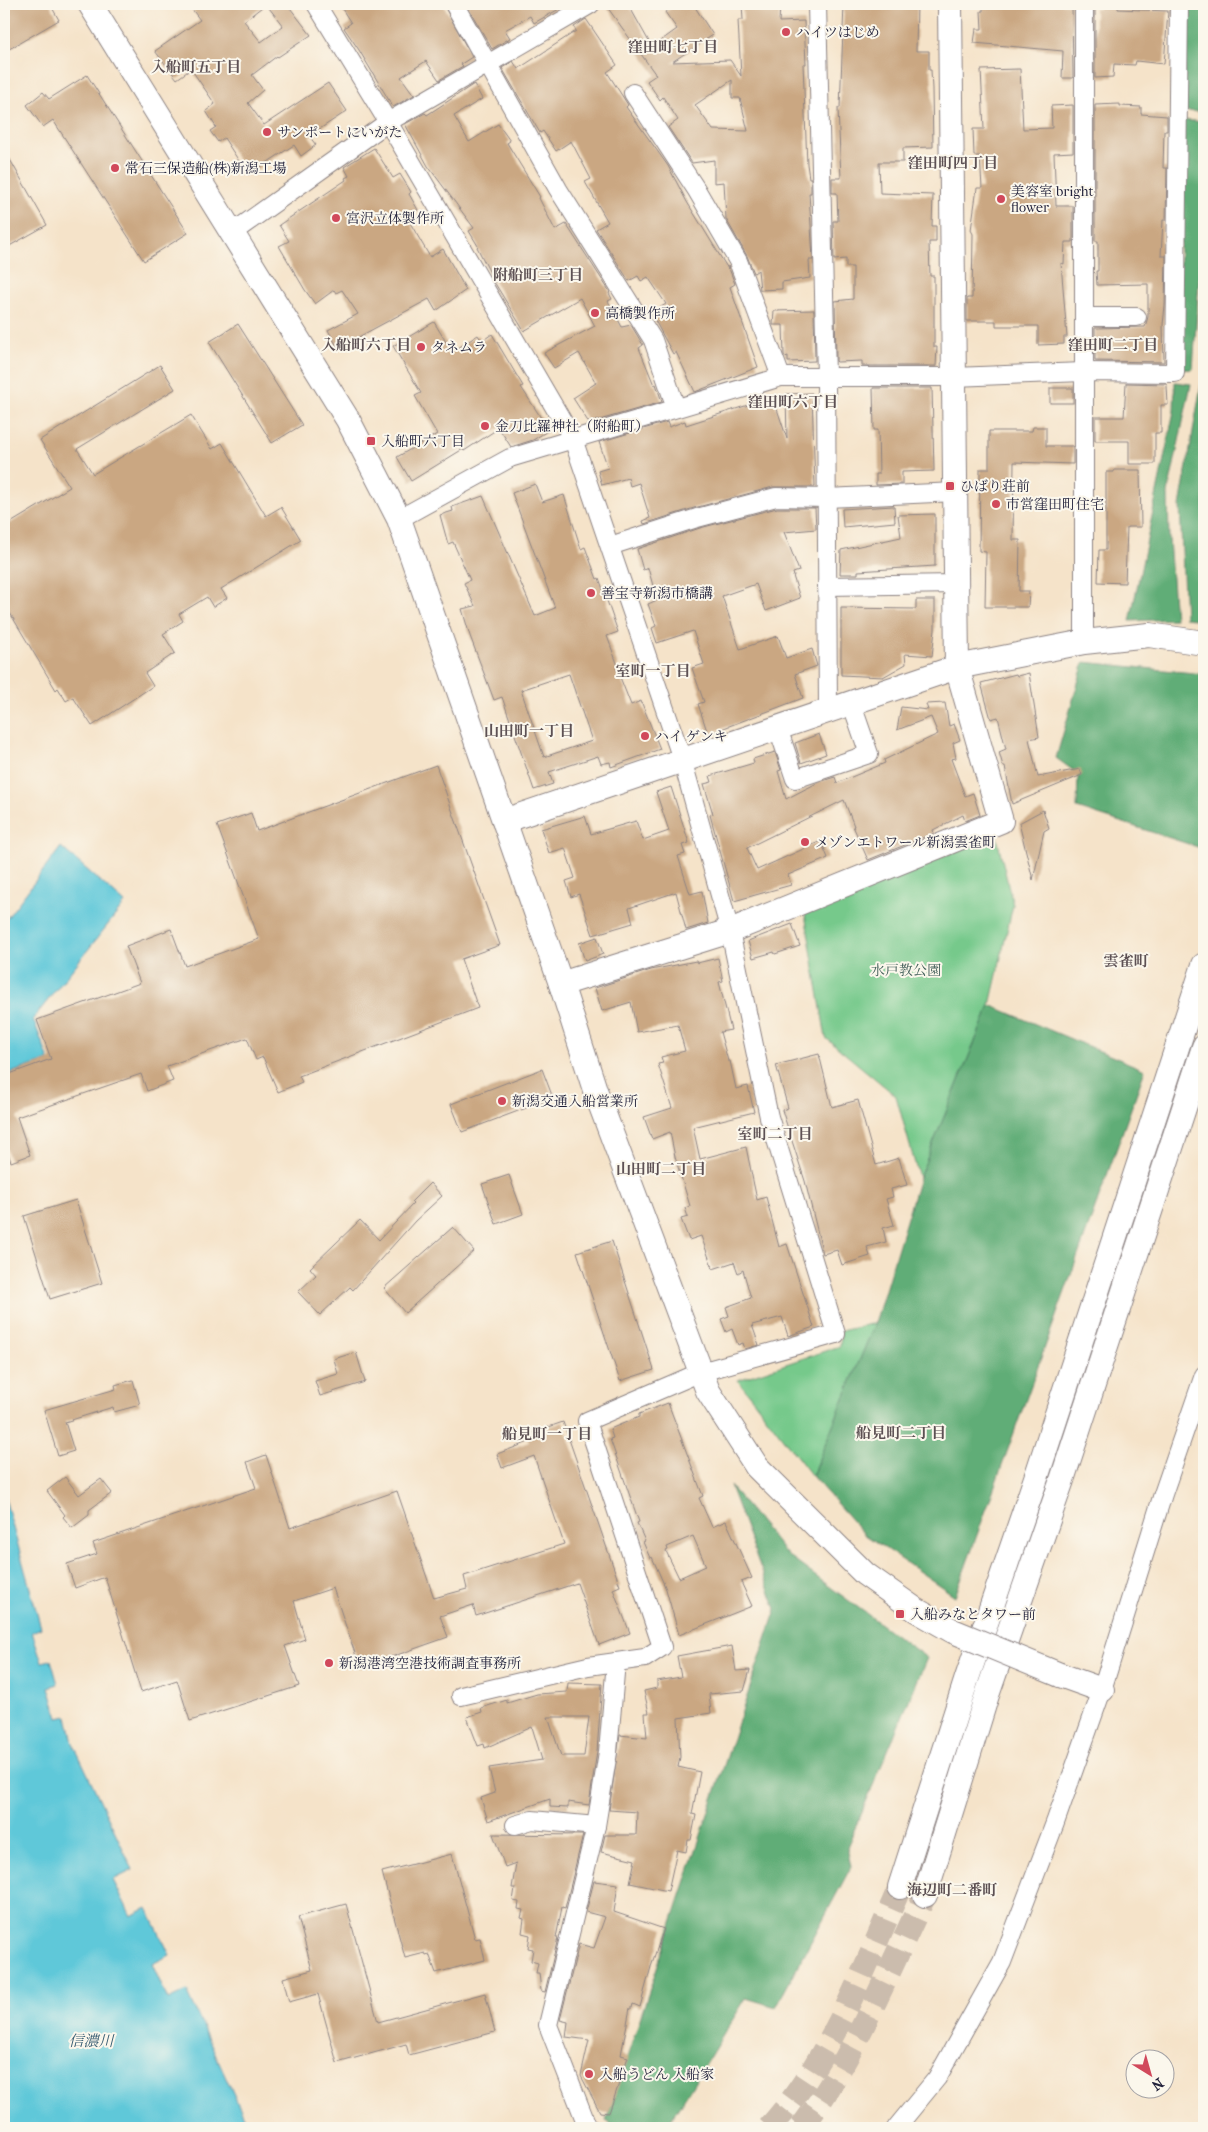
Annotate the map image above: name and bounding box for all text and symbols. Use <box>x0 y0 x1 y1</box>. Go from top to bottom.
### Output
place label: ハイツはじめ <box>796 24 880 41</box>
marker: ハイツはじめ <box>780 26 792 38</box>
district label: 窪田町七丁目 <box>628 38 718 56</box>
district label: 入船町五丁目 <box>151 58 241 76</box>
place label: サンポートにいがた <box>277 124 402 141</box>
marker: サンポートにいがた <box>261 126 273 138</box>
district label: 窪田町四丁目 <box>908 154 998 172</box>
place label: 常石三保造船(株)新潟工場 <box>125 160 287 177</box>
marker: 常石三保造船(株)新潟工場 <box>109 162 121 174</box>
place label: 美容室 bright flower <box>1011 183 1093 216</box>
marker: 美容室 bright flower <box>995 193 1007 205</box>
place label: 宮沢立体製作所 <box>346 210 444 227</box>
marker: 宮沢立体製作所 <box>330 212 342 224</box>
district label: 附船町三丁目 <box>493 266 583 284</box>
place label: 高橋製作所 <box>605 305 675 322</box>
marker: 高橋製作所 <box>589 307 601 319</box>
district label: 入船町六丁目 <box>321 336 411 354</box>
district label: 窪田町二丁目 <box>1068 336 1158 354</box>
place label: タネムラ <box>431 339 487 356</box>
marker: タネムラ <box>415 341 427 353</box>
district label: 窪田町六丁目 <box>748 393 838 411</box>
place label: 金刀比羅神社（附船町） <box>495 418 649 435</box>
marker: 金刀比羅神社（附船町） <box>479 420 491 432</box>
place label: 入船町六丁目 <box>381 433 465 450</box>
marker: 入船町六丁目 <box>365 435 377 447</box>
place label: ひばり荘前 <box>960 478 1030 495</box>
marker: ひばり荘前 <box>944 480 956 492</box>
place label: 市営窪田町住宅 <box>1006 496 1104 513</box>
marker: 市営窪田町住宅 <box>990 498 1002 510</box>
place label: 善宝寺新潟市橋講 <box>601 585 713 602</box>
marker: 善宝寺新潟市橋講 <box>585 587 597 599</box>
district label: 室町一丁目 <box>615 662 691 680</box>
district label: 山田町一丁目 <box>484 722 574 740</box>
place label: ハイ ゲンキ <box>655 728 728 745</box>
marker: ハイ ゲンキ <box>639 730 651 742</box>
place label: メゾンエトワール新潟雲雀町 <box>815 834 996 851</box>
marker: メゾンエトワール新潟雲雀町 <box>799 836 811 848</box>
district label: 雲雀町 <box>1103 952 1149 970</box>
park label: 水戸教公園 <box>871 962 941 979</box>
place label: 新潟交通入船営業所 <box>512 1093 638 1110</box>
marker: 新潟交通入船営業所 <box>496 1095 508 1107</box>
district label: 室町二丁目 <box>737 1125 813 1143</box>
district label: 山田町二丁目 <box>616 1160 706 1178</box>
district label: 船見町二丁目 <box>856 1424 946 1442</box>
district label: 船見町一丁目 <box>502 1425 592 1443</box>
place label: 入船みなとタワー前 <box>910 1606 1036 1623</box>
marker: 入船みなとタワー前 <box>894 1608 906 1620</box>
place label: 新潟港湾空港技術調査事務所 <box>339 1655 521 1672</box>
marker: 新潟港湾空港技術調査事務所 <box>323 1657 335 1669</box>
district label: 海辺町二番町 <box>907 1881 997 1899</box>
water label: 信濃川 <box>68 2032 115 2050</box>
north arrow <box>1126 2050 1176 2100</box>
place label: 入船うどん 入船家 <box>599 2066 714 2083</box>
marker: 入船うどん 入船家 <box>583 2068 595 2080</box>
text: N <box>1148 2074 1167 2094</box>

